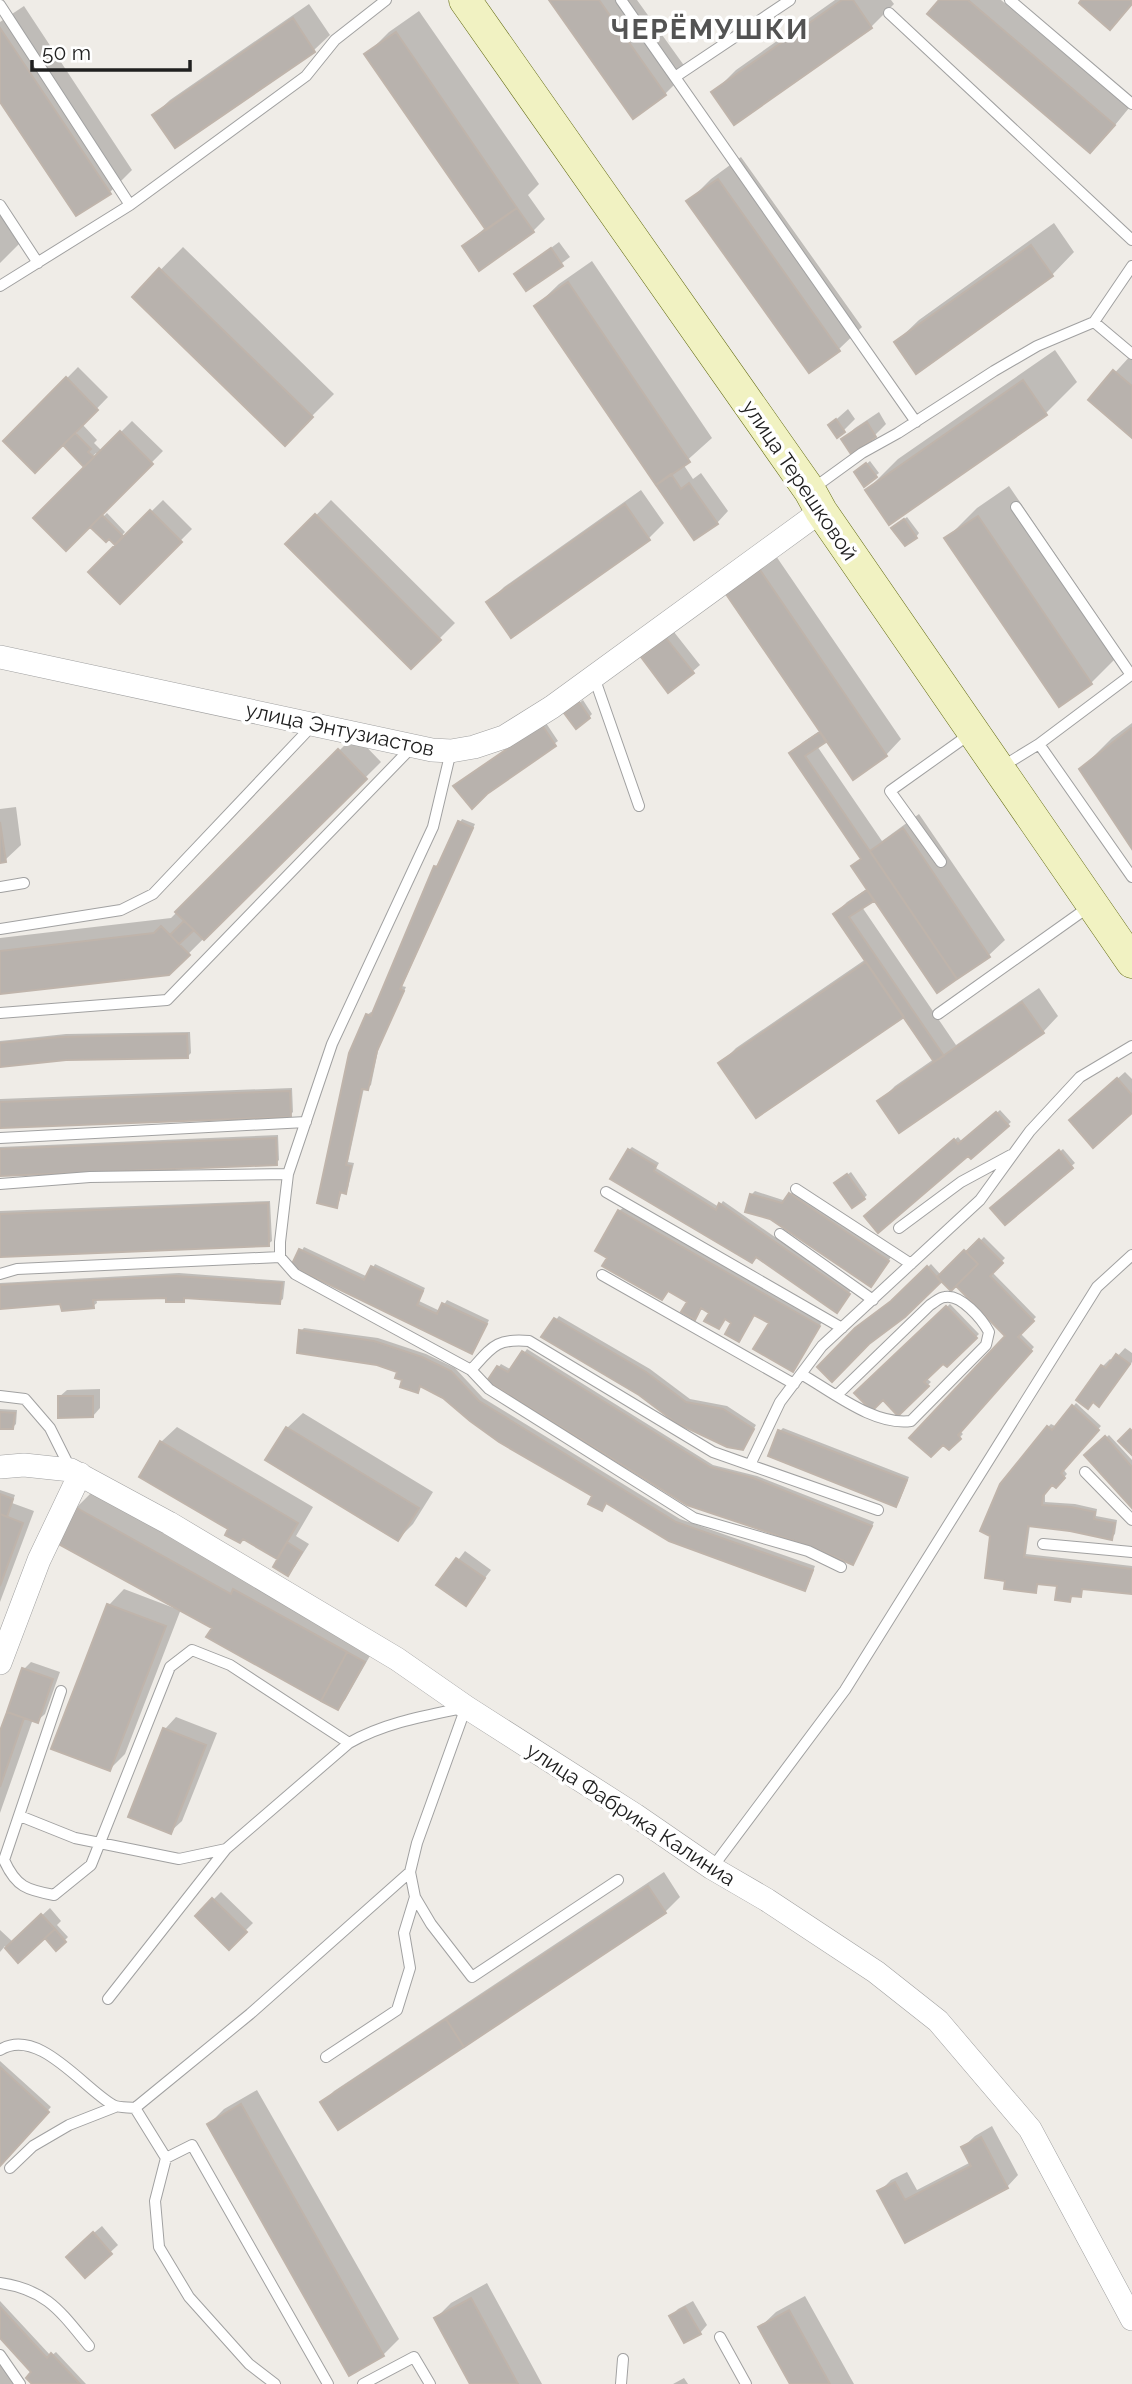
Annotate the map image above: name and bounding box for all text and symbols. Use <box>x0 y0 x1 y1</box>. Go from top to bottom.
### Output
district label: ЧЕРЁМУШКИ <box>611 13 809 46</box>
scale bar <box>32 28 189 72</box>
text: 50 m <box>42 40 91 65</box>
street label: улица Терешковой <box>737 395 863 565</box>
street label: улица Энтузиастов <box>243 697 437 761</box>
street label: улица Фабрика Калиниа <box>522 1737 740 1891</box>

